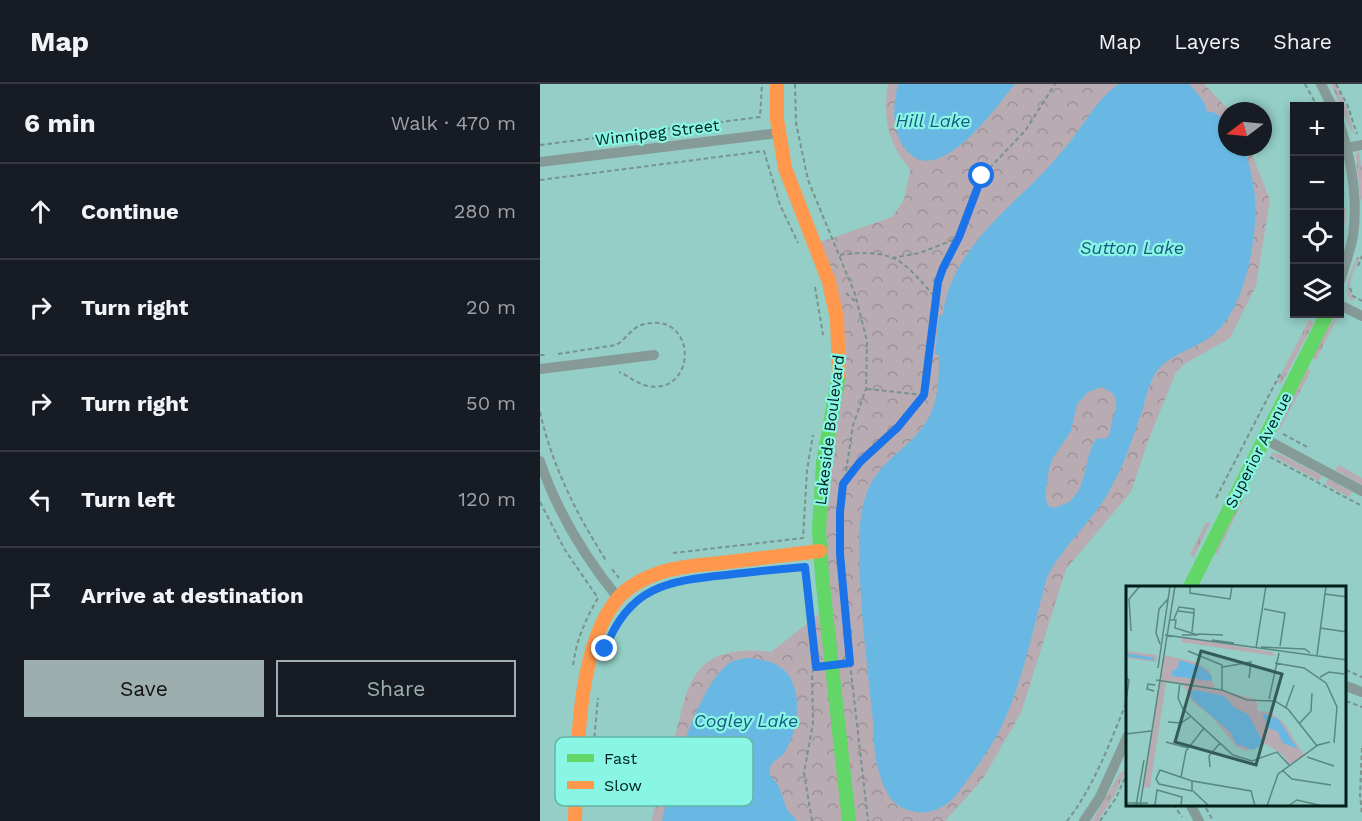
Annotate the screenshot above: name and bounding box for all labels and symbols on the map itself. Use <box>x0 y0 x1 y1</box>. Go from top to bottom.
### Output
north arrow <box>1218 102 1272 156</box>
water label: Hill Lake <box>896 110 970 131</box>
street label: Winnipeg Street <box>594 115 721 150</box>
route start <box>968 162 994 188</box>
water label: Sutton Lake <box>1080 237 1184 258</box>
street label: Lakeside Boulevard <box>811 354 848 506</box>
street label: Superior Avenue <box>1221 389 1296 511</box>
inset map <box>1126 586 1347 806</box>
route end <box>591 635 617 661</box>
water label: Cogley Lake <box>694 710 798 731</box>
legend <box>555 737 753 806</box>
text: Fast <box>604 749 637 768</box>
text: Slow <box>604 776 642 795</box>

